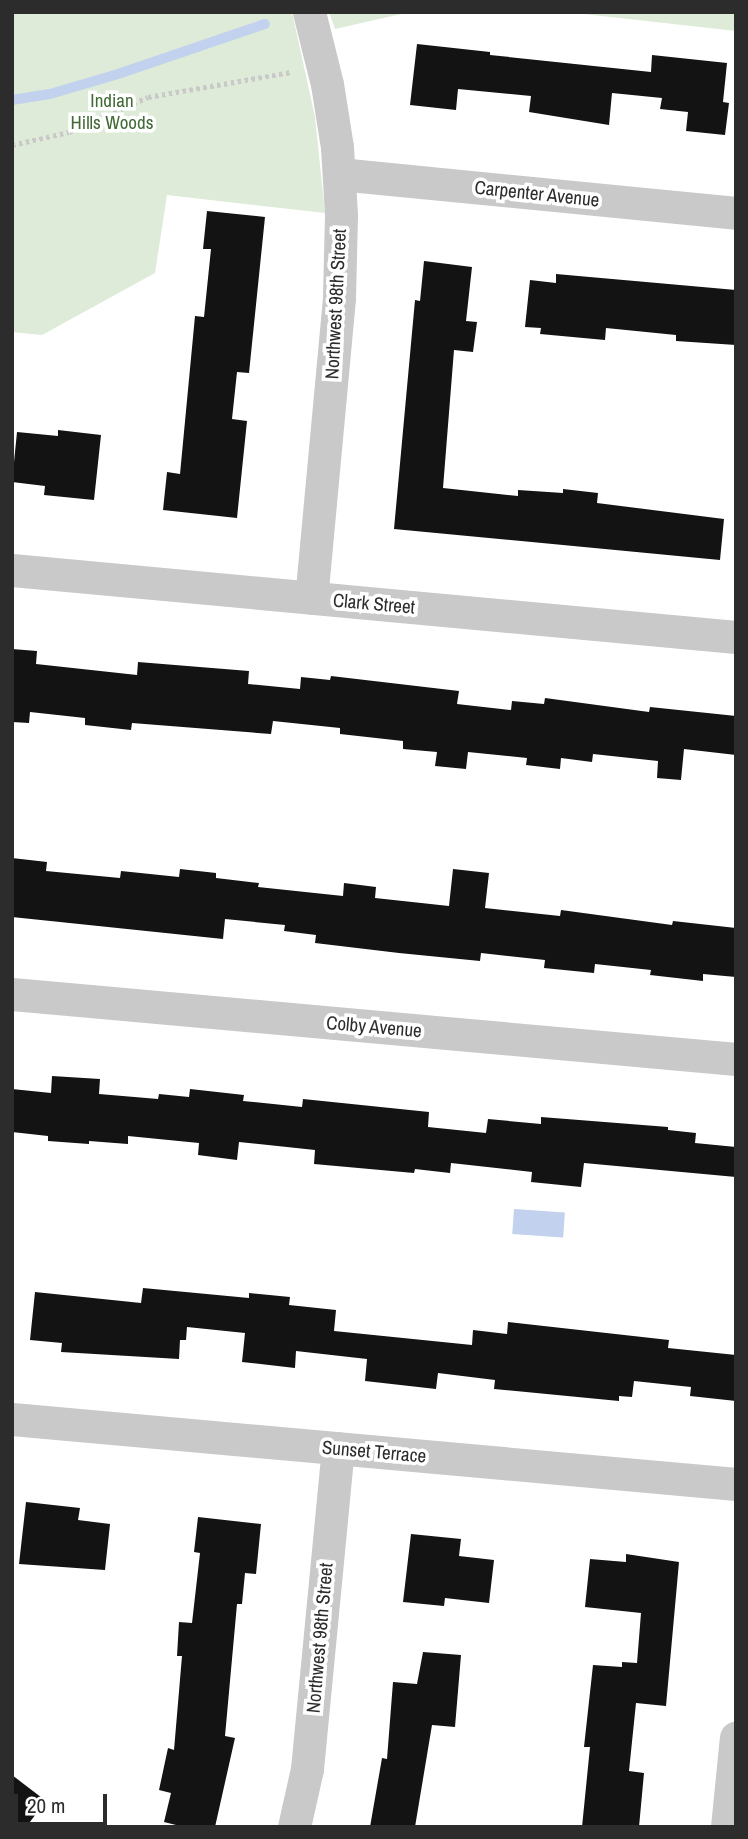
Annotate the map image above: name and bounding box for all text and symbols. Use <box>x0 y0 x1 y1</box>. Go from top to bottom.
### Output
park label: Indian Hills Woods <box>71 90 153 134</box>
street label: Carpenter Avenue <box>473 176 601 212</box>
street label: Northwest 98th Street <box>321 228 351 380</box>
street label: Clark Street <box>332 589 416 619</box>
street label: Colby Avenue <box>325 1011 423 1043</box>
street label: Sunset Terrace <box>321 1436 427 1468</box>
street label: Northwest 98th Street <box>302 1562 338 1714</box>
scale bar <box>18 1780 110 1824</box>
text: 20 m <box>27 1791 65 1820</box>

